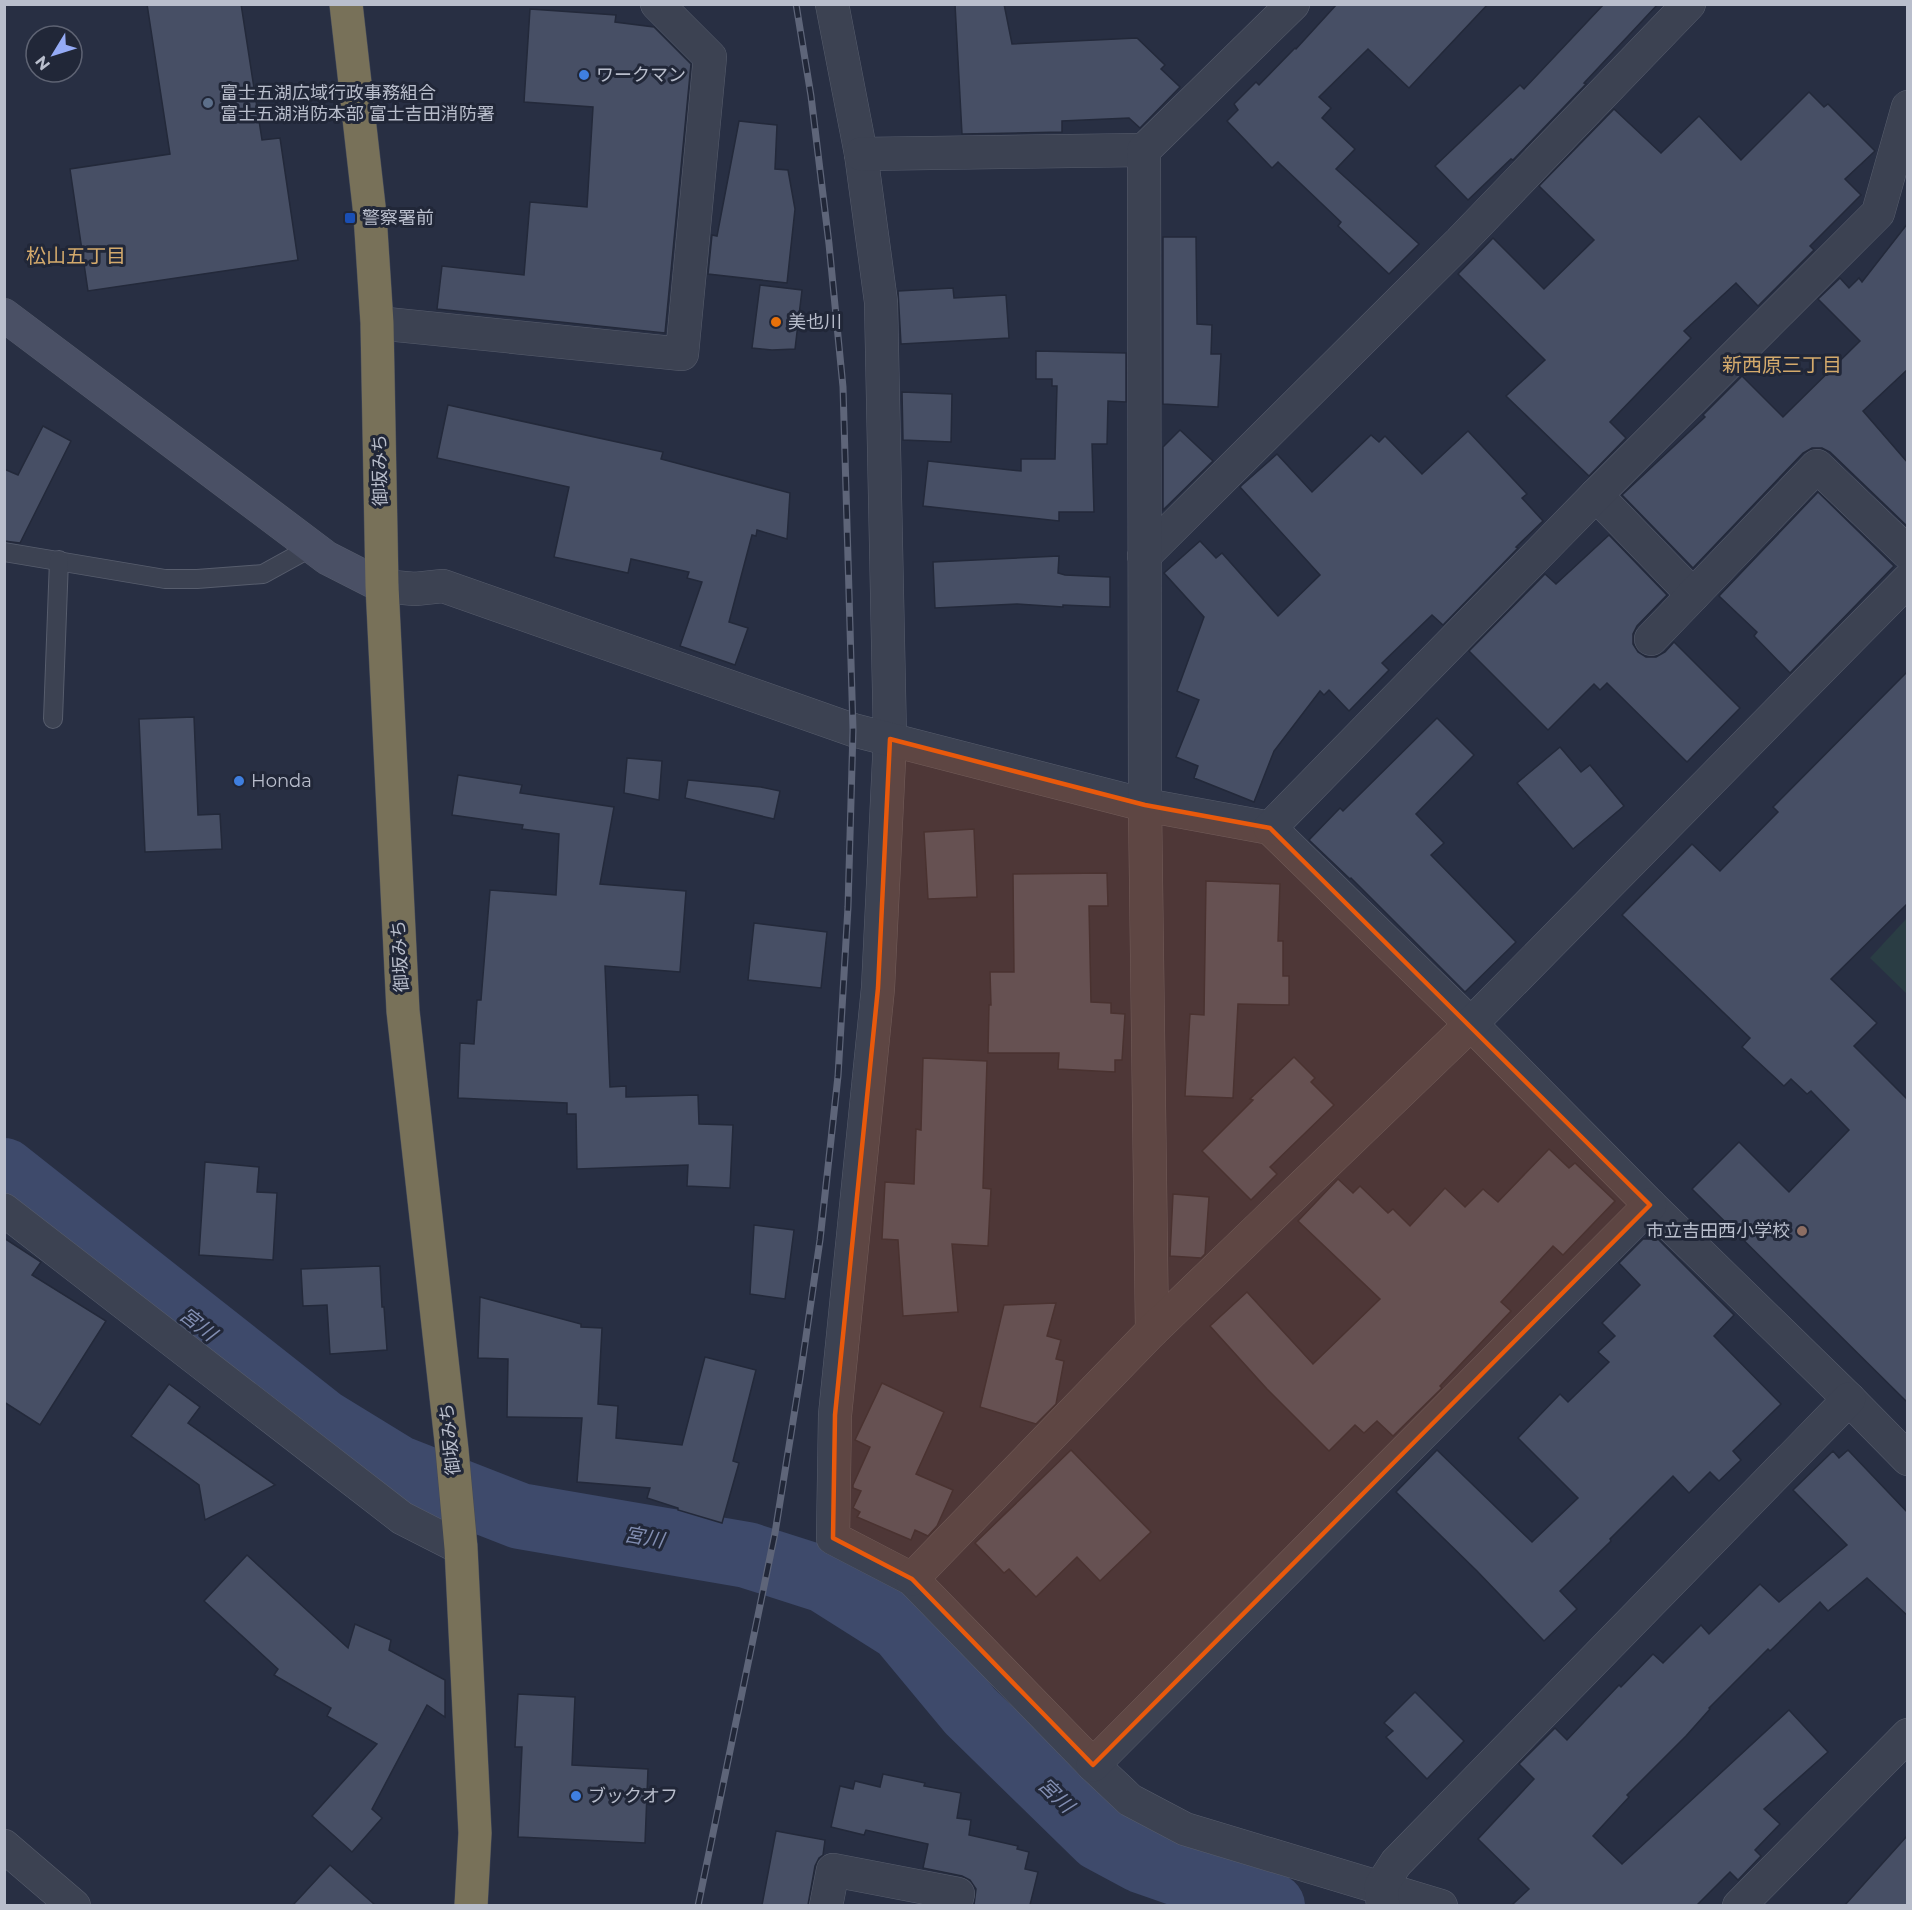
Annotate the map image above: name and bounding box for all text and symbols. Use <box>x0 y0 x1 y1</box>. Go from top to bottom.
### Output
north arrow <box>24 24 84 84</box>
text: N <box>31 52 54 74</box>
place label: ワークマン <box>596 64 686 86</box>
marker: ワークマン <box>577 68 591 82</box>
place label: 富士五湖広域行政事務組合 富士五湖消防本部 富士吉田消防署 <box>220 82 495 125</box>
marker: 富士五湖広域行政事務組合 富士五湖消防本部 富士吉田消防署 <box>201 96 215 110</box>
place label: 警察署前 <box>362 207 434 229</box>
marker: 警察署前 <box>343 211 357 225</box>
district label: 松山五丁目 <box>26 244 126 268</box>
place label: 美也川 <box>788 311 842 333</box>
marker: 美也川 <box>769 315 783 329</box>
district label: 新西原三丁目 <box>1722 353 1842 377</box>
street label: 御坂みち <box>368 434 392 506</box>
place label: Honda <box>251 770 312 792</box>
marker: Honda <box>232 774 246 788</box>
street label: 御坂みち <box>387 919 413 993</box>
place label: 市立吉田西小学校 <box>1646 1220 1790 1242</box>
marker: 市立吉田西小学校 <box>1795 1224 1809 1238</box>
water label: 宮川 <box>175 1302 223 1347</box>
street label: 御坂みち <box>435 1402 465 1476</box>
water label: 宮川 <box>622 1522 668 1553</box>
water label: 宮川 <box>1033 1772 1080 1819</box>
place label: ブックオフ <box>588 1785 678 1807</box>
marker: ブックオフ <box>569 1789 583 1803</box>

